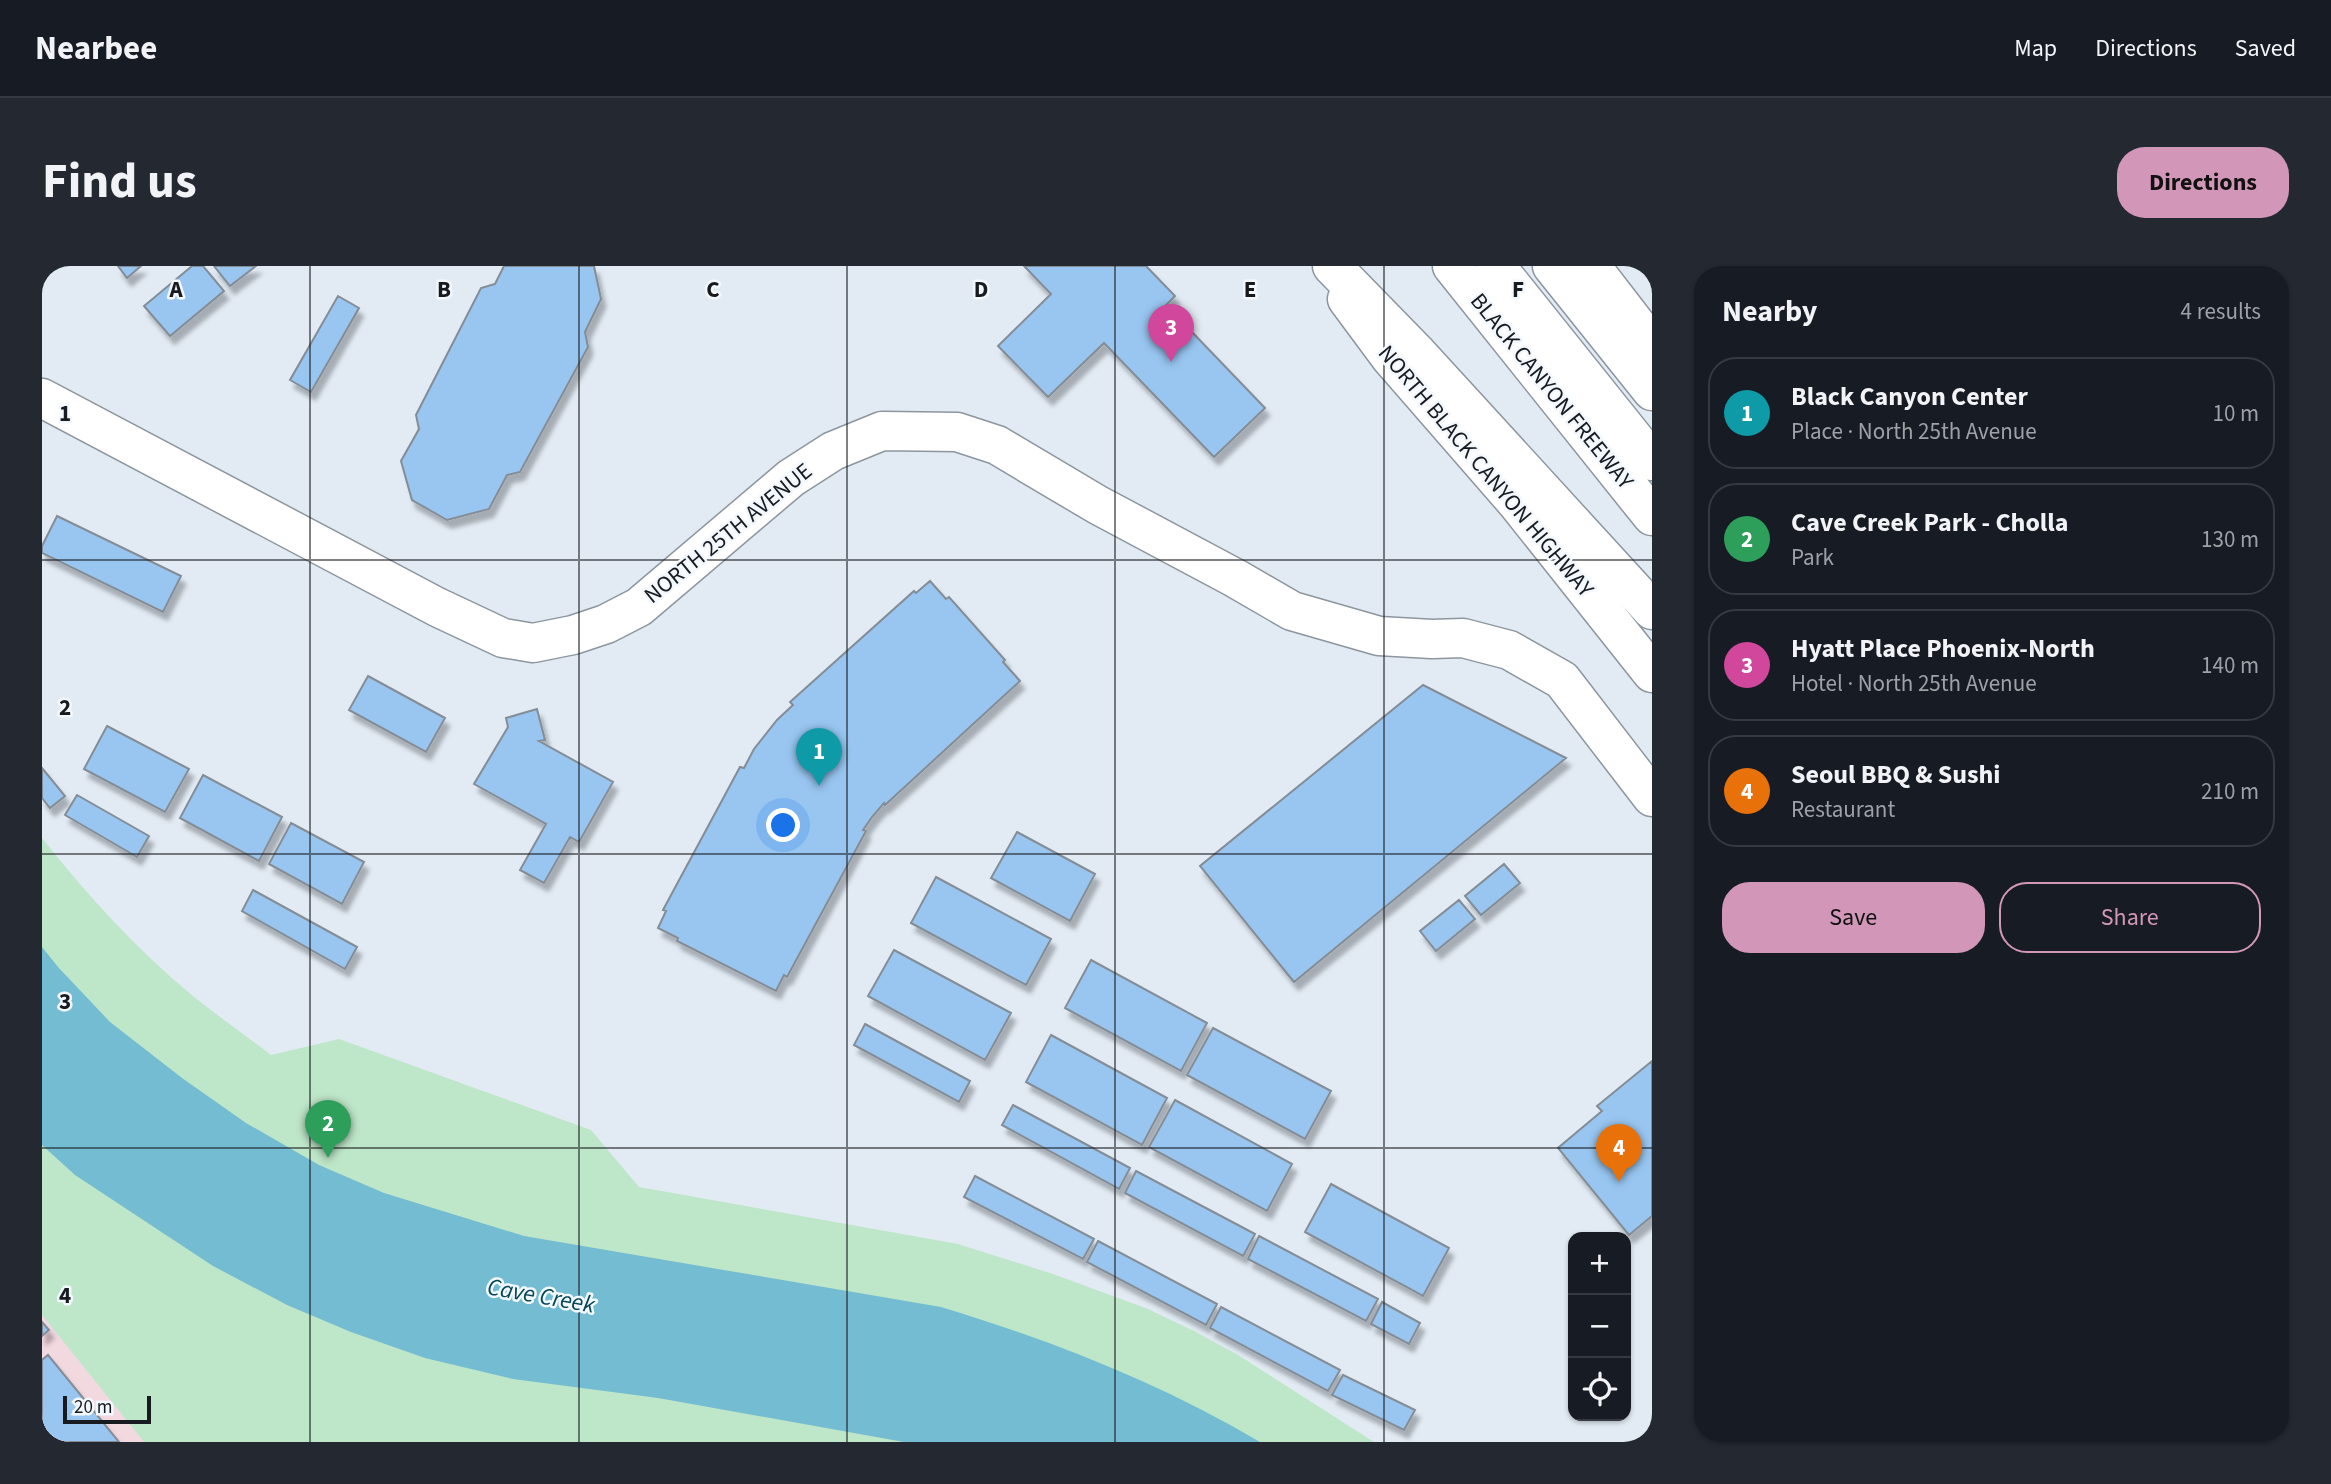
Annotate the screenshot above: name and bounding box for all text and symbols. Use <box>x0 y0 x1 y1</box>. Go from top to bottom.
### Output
text: Nearbee <box>35 25 157 72</box>
text: Map <box>2014 31 2057 66</box>
text: Directions <box>2095 31 2197 66</box>
text: Saved <box>2235 31 2296 66</box>
text: Find us <box>42 147 197 217</box>
button: Directions <box>2117 147 2289 218</box>
text: A <box>168 273 183 306</box>
text: B <box>437 273 451 306</box>
text: C <box>706 273 720 306</box>
text: D <box>974 273 988 306</box>
text: E <box>1244 273 1256 306</box>
street label: BLACK CANYON FREEWAY <box>1465 288 1639 494</box>
text: Nearby <box>1722 290 1817 333</box>
text: 4 results <box>2181 295 2261 328</box>
pin: 3 <box>1148 304 1194 362</box>
street label: NORTH BLACK CANYON HIGHWAY <box>1370 338 1602 604</box>
text: Black Canyon Center <box>1791 378 2028 415</box>
text: 1 <box>59 397 71 430</box>
text: 1 <box>1741 397 1753 430</box>
text: 10 m <box>2212 397 2259 430</box>
text: Place · North 25th Avenue <box>1791 415 2037 448</box>
street label: NORTH 25TH AVENUE <box>637 455 819 611</box>
text: Cave Creek Park - Cholla <box>1791 504 2068 541</box>
text: 2 <box>1741 523 1753 556</box>
text: 130 m <box>2201 523 2259 556</box>
text: Park <box>1791 541 1834 574</box>
text: Hyatt Place Phoenix-North <box>1791 630 2095 667</box>
text: 3 <box>1741 649 1753 682</box>
text: 140 m <box>2201 649 2259 682</box>
text: Hotel · North 25th Avenue <box>1791 667 2037 700</box>
text: 2 <box>59 691 71 724</box>
pin: 1 <box>796 728 842 786</box>
text: Seoul BBQ & Sushi <box>1791 756 2001 793</box>
text: 4 <box>1741 775 1753 808</box>
text: 210 m <box>2201 775 2259 808</box>
text: Restaurant <box>1791 793 1895 826</box>
your location <box>766 808 800 842</box>
button: Save <box>1722 882 1985 953</box>
button: Share <box>1999 882 2261 953</box>
text: 3 <box>59 985 71 1018</box>
pin: 2 <box>305 1100 351 1158</box>
pin: 4 <box>1596 1124 1642 1182</box>
map controls <box>1568 1232 1631 1421</box>
button: + <box>1568 1232 1631 1295</box>
water label: Cave Creek <box>484 1269 598 1323</box>
text: 4 <box>59 1279 71 1312</box>
button: − <box>1568 1295 1631 1358</box>
button: locate <box>1568 1358 1631 1421</box>
scale bar <box>63 1393 150 1425</box>
text: 20 m <box>74 1394 112 1421</box>

